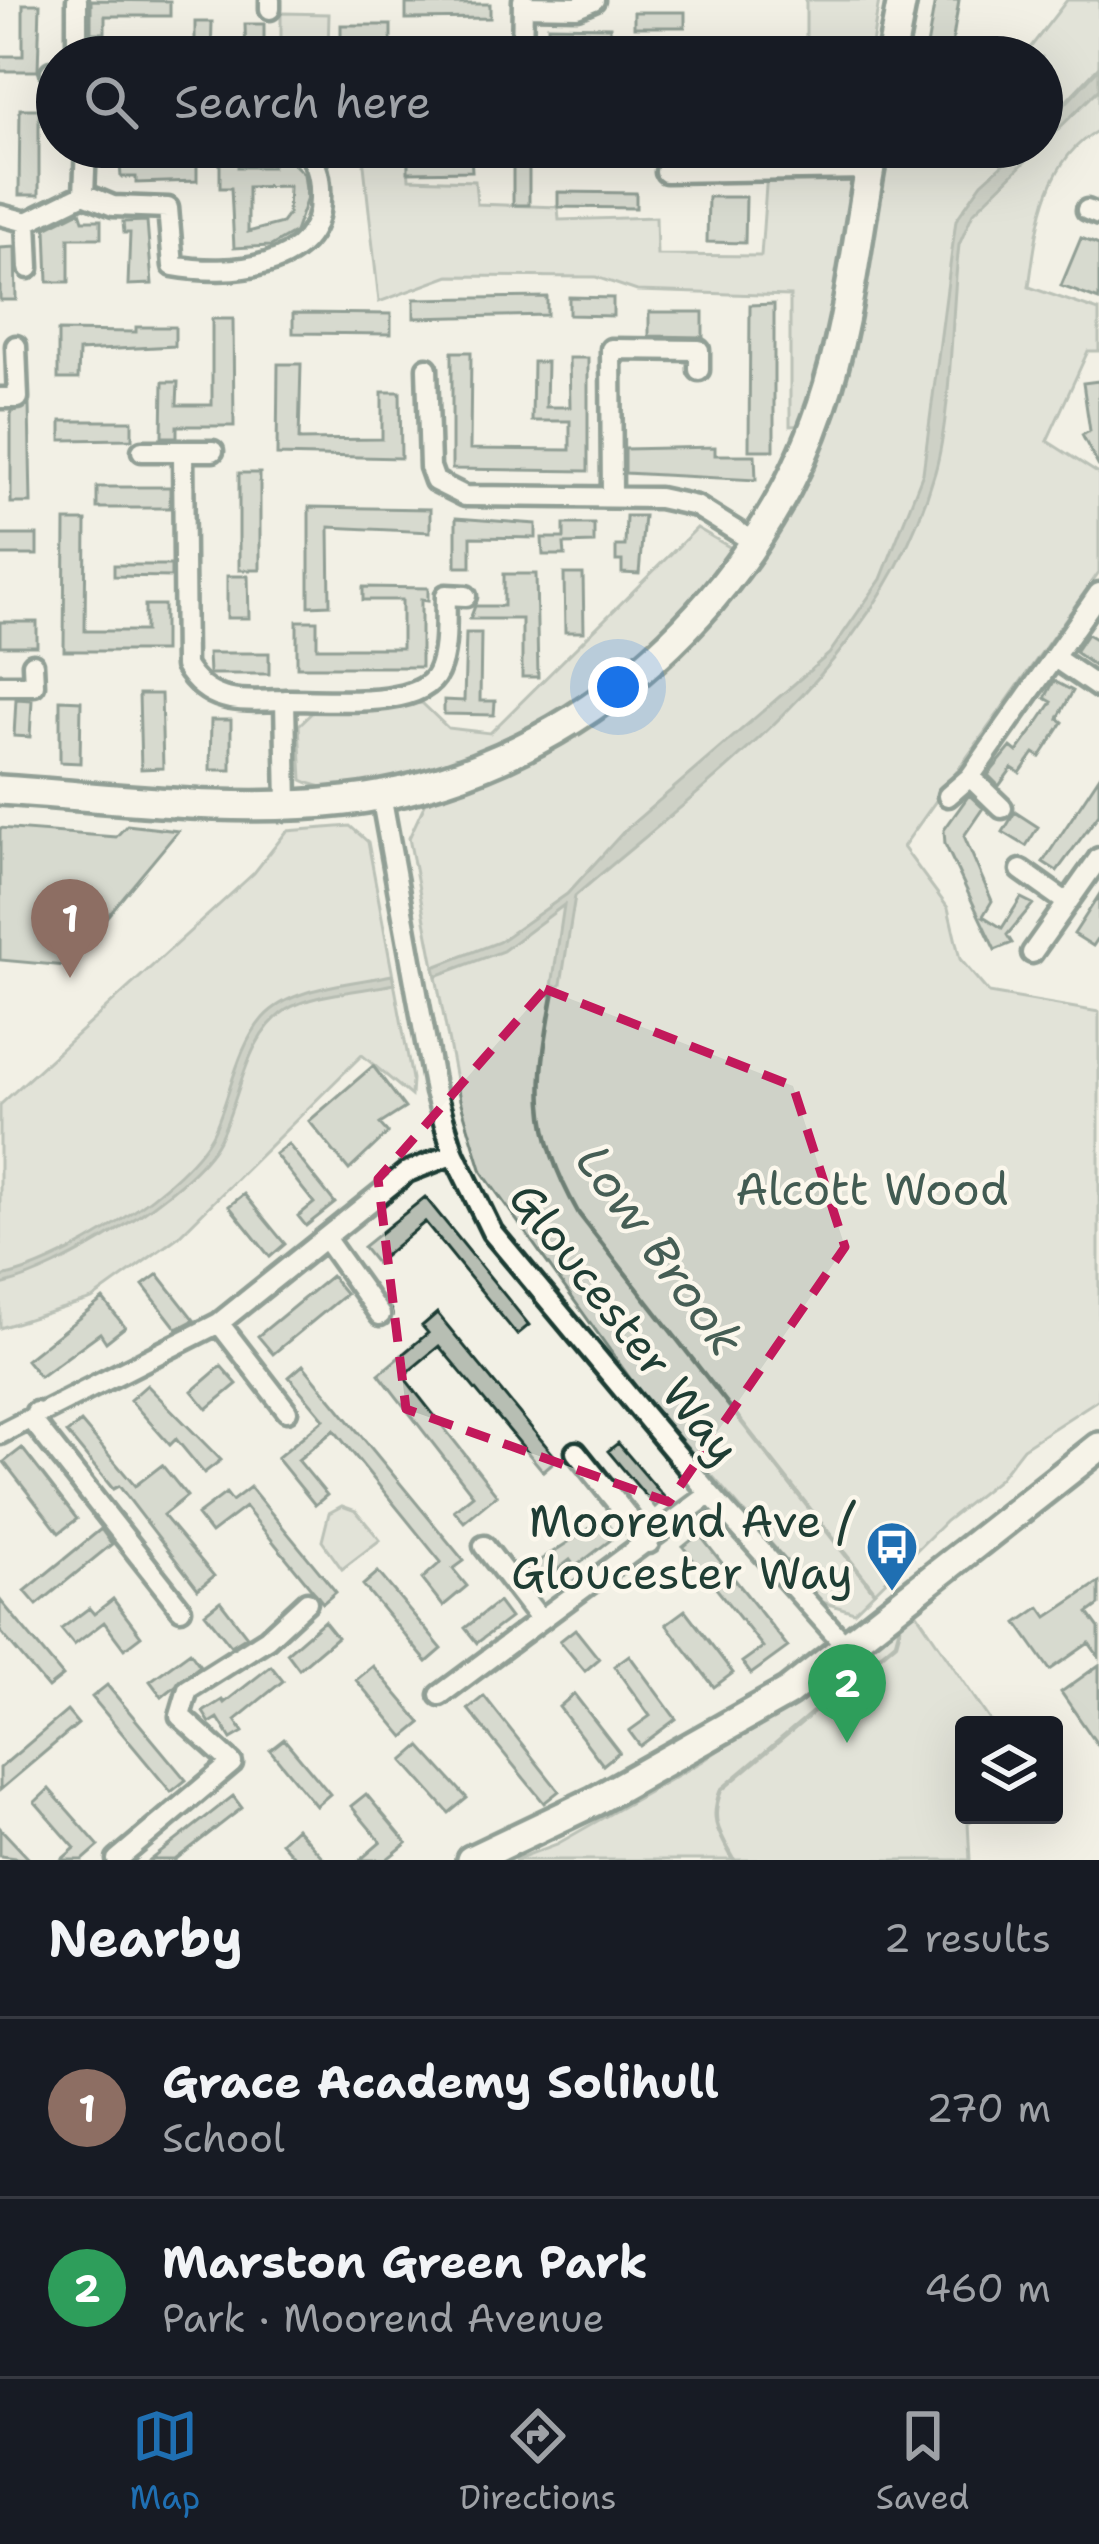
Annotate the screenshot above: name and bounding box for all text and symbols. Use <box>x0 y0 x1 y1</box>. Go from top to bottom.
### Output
search box <box>36 36 1063 168</box>
icon: search <box>78 69 144 135</box>
text: Search here <box>174 72 431 132</box>
your location <box>588 657 648 717</box>
pin: 1 <box>31 879 109 978</box>
water label: Low Brook <box>562 1131 758 1369</box>
park label: Alcott Wood <box>736 1159 1008 1219</box>
street label: Gloucester Way <box>496 1170 754 1476</box>
place label: Moorend Ave / Gloucester Way <box>511 1491 856 1603</box>
bus stop icon: Moorend Ave / Gloucester Way <box>864 1519 920 1593</box>
pin: 2 <box>808 1644 886 1743</box>
map controls <box>955 1716 1063 1824</box>
button: layers <box>955 1716 1063 1824</box>
text: Nearby <box>48 1904 243 1972</box>
text: 2 results <box>884 1912 1051 1964</box>
text: Grace Academy Solihull <box>162 2052 719 2112</box>
text: 1 <box>78 2082 96 2134</box>
text: 270 m <box>926 2082 1051 2134</box>
text: School <box>162 2112 285 2164</box>
text: Marston Green Park <box>162 2232 648 2292</box>
text: 2 <box>73 2262 101 2314</box>
text: 460 m <box>924 2262 1051 2314</box>
text: Park · Moorend Avenue <box>162 2292 605 2344</box>
tab: Map <box>130 2403 200 2520</box>
tab: Directions <box>459 2403 617 2520</box>
tab: Saved <box>876 2403 969 2520</box>

